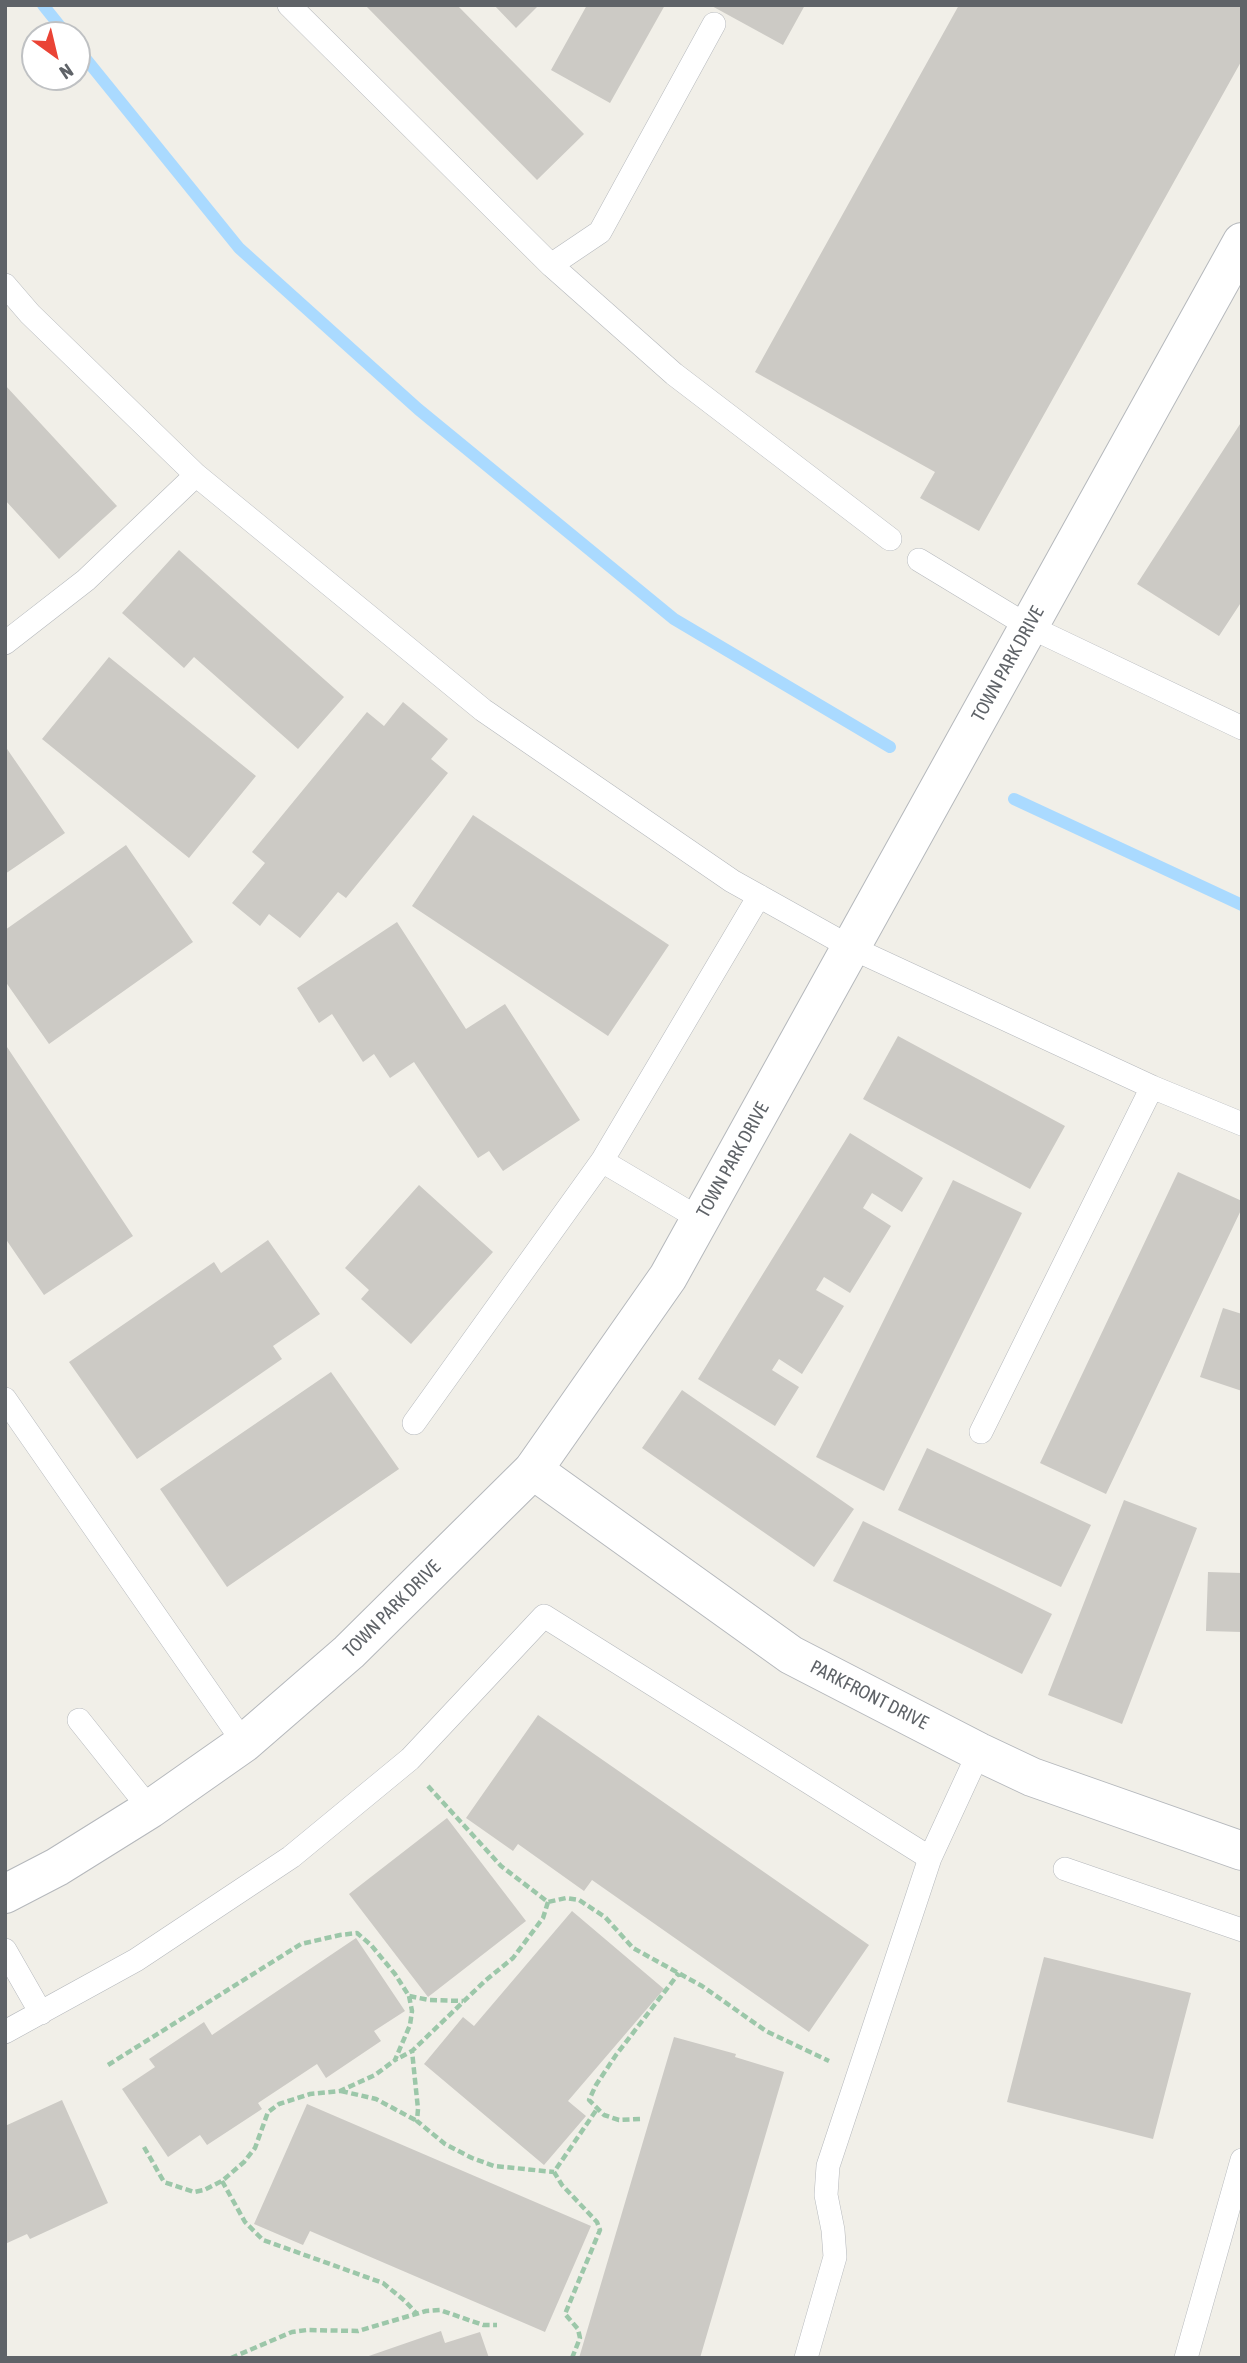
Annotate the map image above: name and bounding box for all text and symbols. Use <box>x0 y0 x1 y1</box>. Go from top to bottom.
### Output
north arrow <box>21 21 91 91</box>
text: N <box>56 59 77 84</box>
street label: TOWN PARK DRIVE <box>967 602 1049 726</box>
street label: TOWN PARK DRIVE <box>692 1098 774 1222</box>
street label: TOWN PARK DRIVE <box>339 1556 445 1662</box>
street label: PARKFRONT DRIVE <box>806 1655 932 1735</box>

